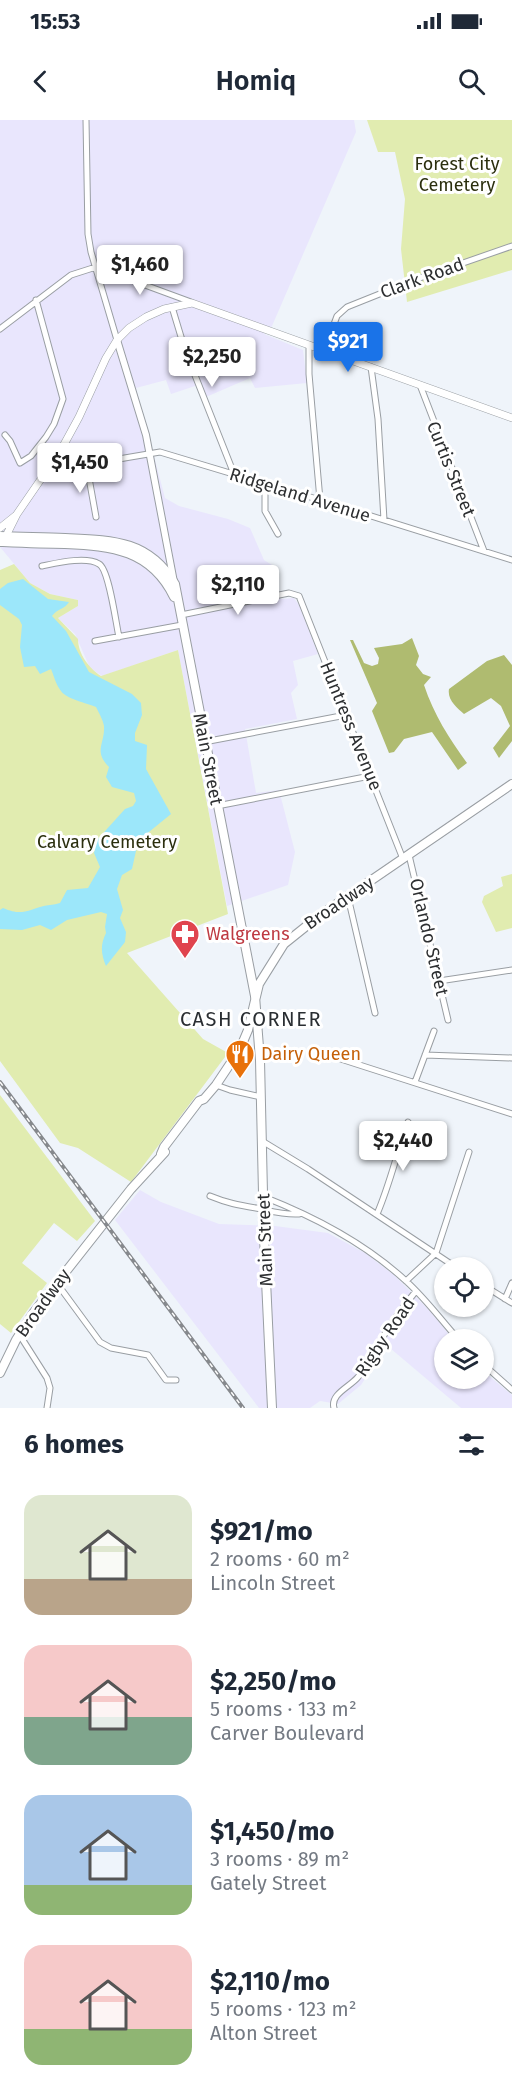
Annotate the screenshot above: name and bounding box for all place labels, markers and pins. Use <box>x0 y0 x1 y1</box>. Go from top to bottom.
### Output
pin: $1,460 <box>91 245 189 296</box>
pin: $921 <box>312 322 384 373</box>
pin: $2,250 <box>163 337 261 388</box>
pin: $1,450 <box>31 443 129 494</box>
pin: $2,110 <box>189 565 287 616</box>
pharmacy icon: Walgreens <box>169 918 201 960</box>
place label: Walgreens <box>206 923 290 945</box>
restaurant icon: Dairy Queen <box>224 1038 256 1080</box>
place label: Dairy Queen <box>261 1043 361 1065</box>
pin: $2,440 <box>354 1121 452 1172</box>

